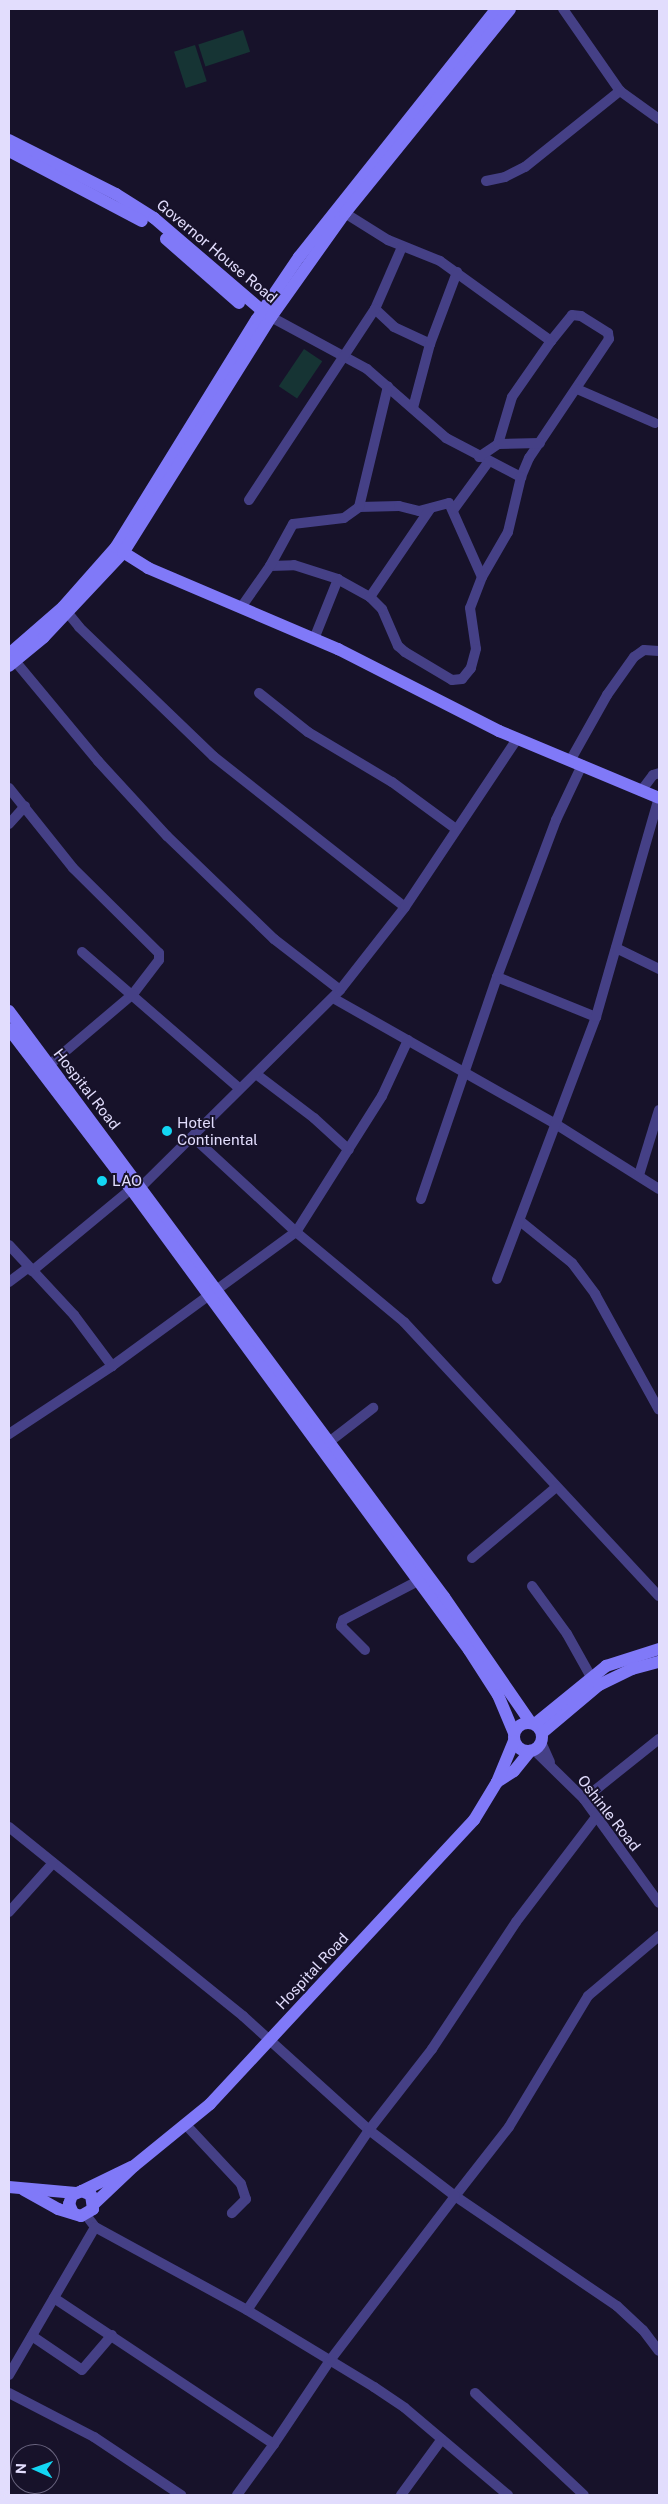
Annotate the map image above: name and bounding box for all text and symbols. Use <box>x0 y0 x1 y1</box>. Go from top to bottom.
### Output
street label: Governor House Road <box>153 195 281 307</box>
street label: Hospital Road <box>50 1045 124 1133</box>
place label: Hotel Continental <box>177 1113 258 1148</box>
marker: Hotel Continental <box>161 1125 173 1137</box>
place label: LAO <box>112 1172 142 1190</box>
marker: LAO <box>96 1175 108 1187</box>
street label: Oshinle Road <box>574 1771 644 1855</box>
street label: Hospital Road <box>272 1929 352 2013</box>
north arrow <box>10 2444 60 2494</box>
text: N <box>13 2463 29 2474</box>

